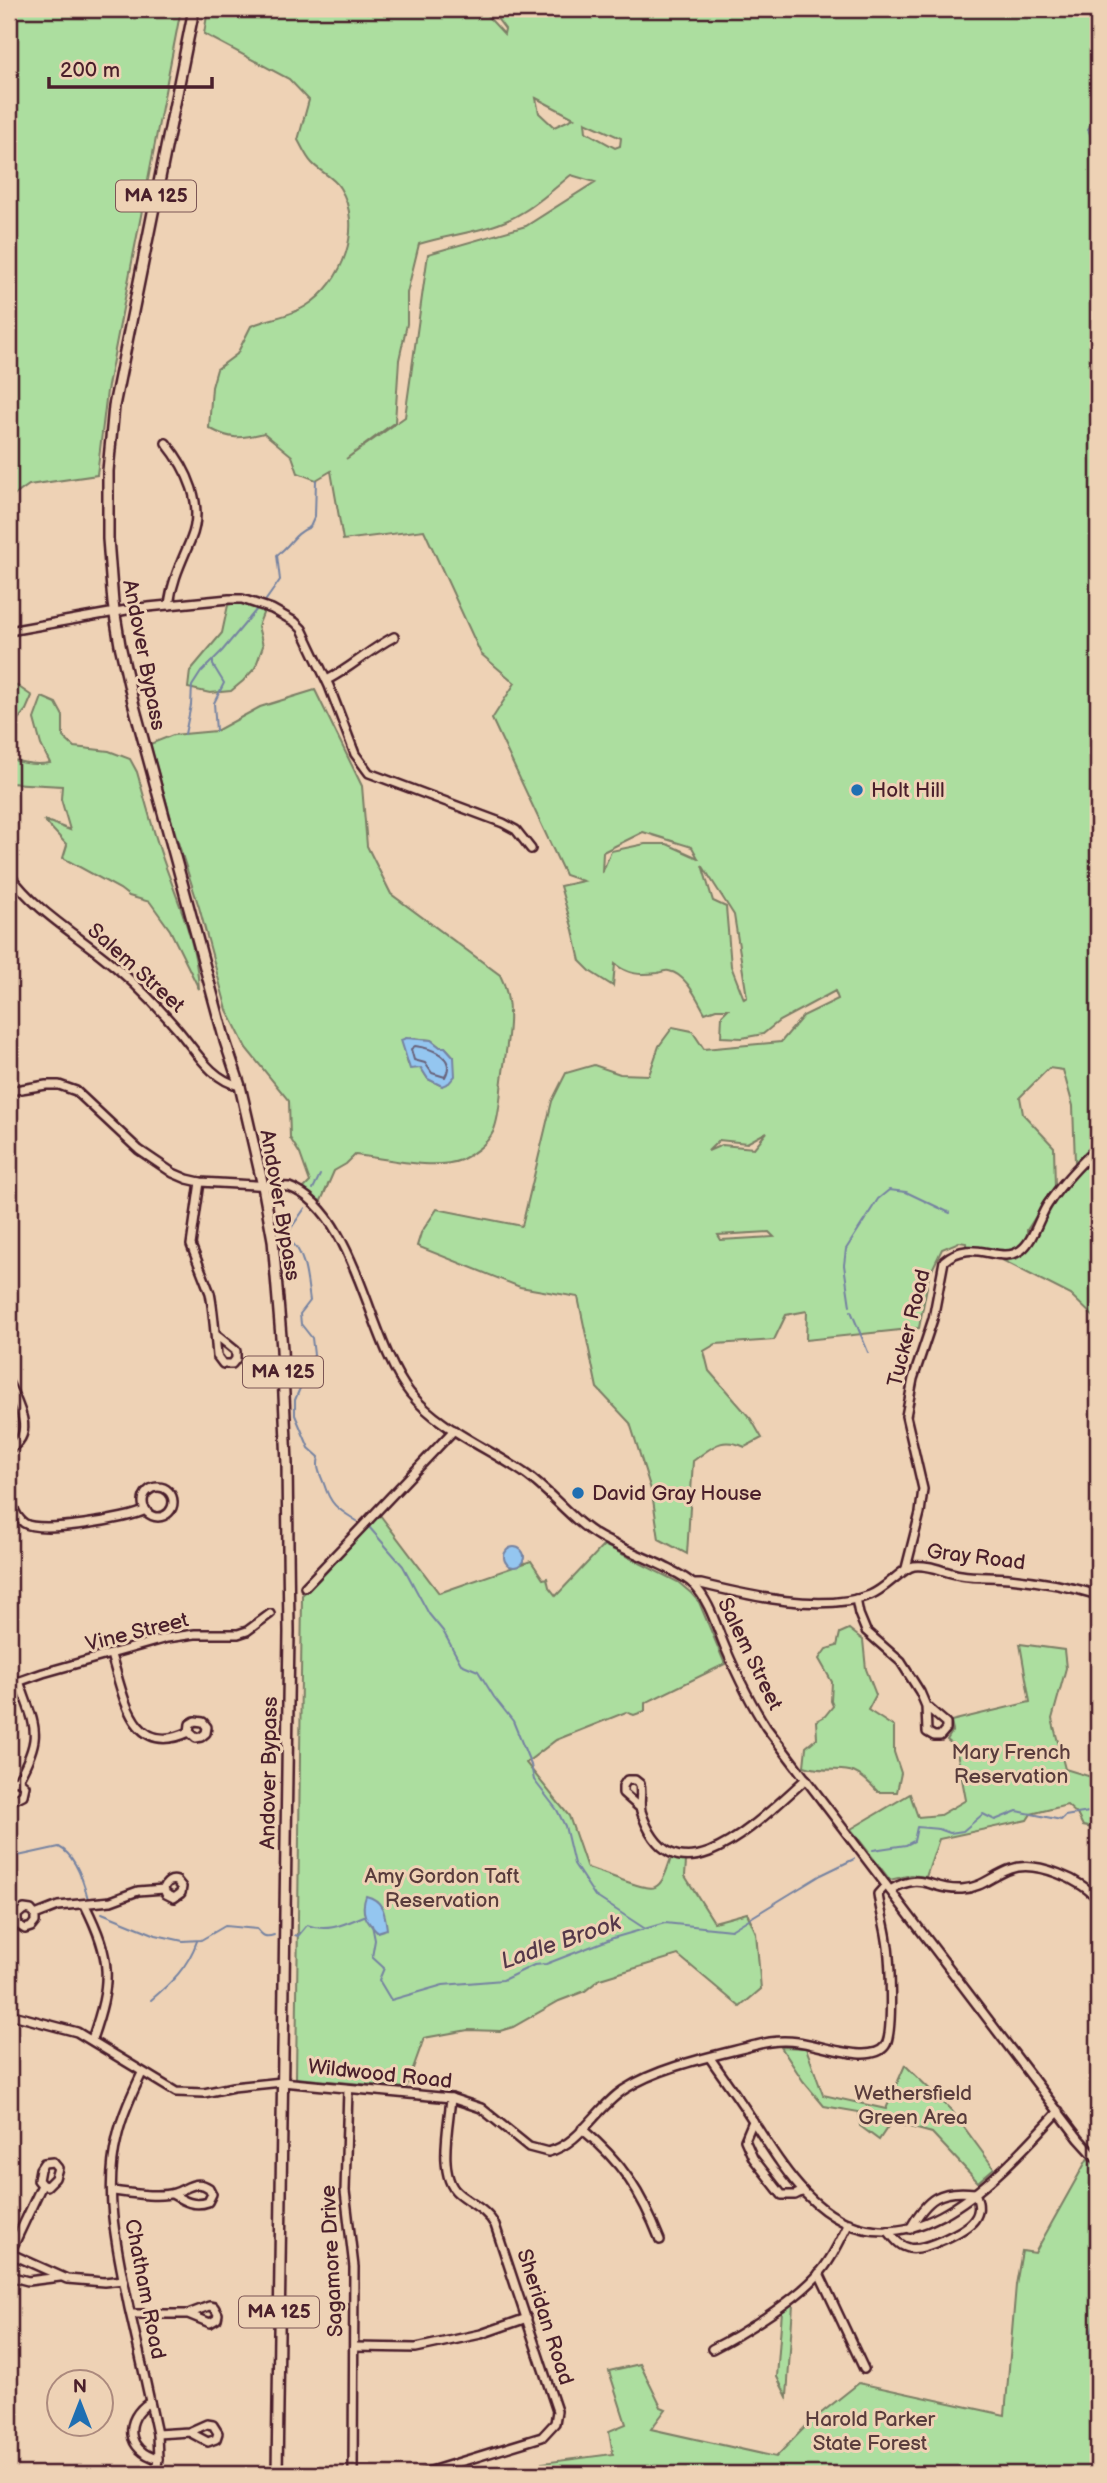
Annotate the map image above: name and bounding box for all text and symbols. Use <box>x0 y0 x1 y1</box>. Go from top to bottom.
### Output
scale bar <box>49 46 212 90</box>
text: 200 m <box>60 58 120 83</box>
road number: MA 125 <box>116 180 196 212</box>
street label: Andover Bypass <box>117 578 171 732</box>
place label: Holt Hill <box>871 778 945 803</box>
marker: Holt Hill <box>849 782 865 798</box>
street label: Salem Street <box>82 918 190 1018</box>
street label: Andover Bypass <box>254 1128 306 1282</box>
street label: Tucker Road <box>882 1267 936 1389</box>
road number: MA 125 <box>243 1356 323 1388</box>
place label: David Gray House <box>592 1481 762 1506</box>
marker: David Gray House <box>570 1485 586 1501</box>
street label: Gray Road <box>925 1539 1027 1575</box>
street label: Salem Street <box>712 1594 788 1715</box>
street label: Vine Street <box>83 1607 192 1657</box>
street label: Andover Bypass <box>255 1696 283 1850</box>
park label: Mary French Reservation <box>951 1740 1071 1789</box>
park label: Amy Gordon Taft Reservation <box>365 1864 520 1913</box>
water label: Ladle Brook <box>497 1908 625 1976</box>
street label: Wildwood Road <box>307 2054 453 2094</box>
park label: Wethersfield Green Area <box>854 2081 972 2130</box>
street label: Sagamore Drive <box>316 2184 348 2338</box>
street label: Chatham Road <box>119 2217 171 2361</box>
street label: Sheridan Road <box>511 2246 579 2388</box>
road number: MA 125 <box>239 2296 319 2328</box>
north arrow <box>46 2368 116 2438</box>
text: N <box>73 2376 87 2399</box>
park label: Harold Parker State Forest <box>805 2407 936 2456</box>

